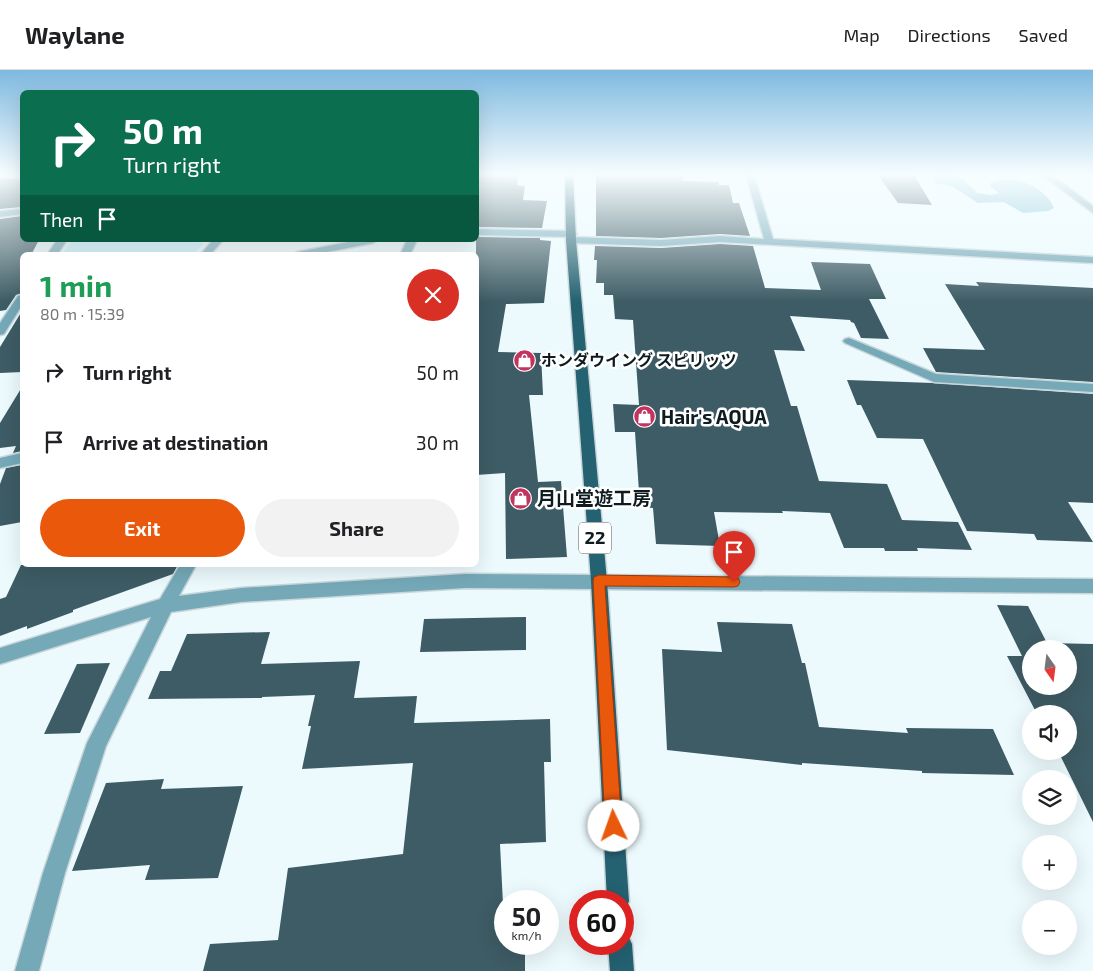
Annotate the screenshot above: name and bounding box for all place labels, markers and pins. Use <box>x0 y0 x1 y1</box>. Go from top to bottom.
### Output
shop icon: ホンダウイング スピリッツ <box>513 348 537 372</box>
place label: ホンダウイング スピリッツ <box>541 350 736 369</box>
shop icon: Hair's AQUA <box>633 405 657 429</box>
place label: Hair's AQUA <box>661 405 767 429</box>
shop icon: 月山堂遊工房 <box>509 486 533 510</box>
place label: 月山堂遊工房 <box>537 486 651 509</box>
pin <box>713 531 755 582</box>

